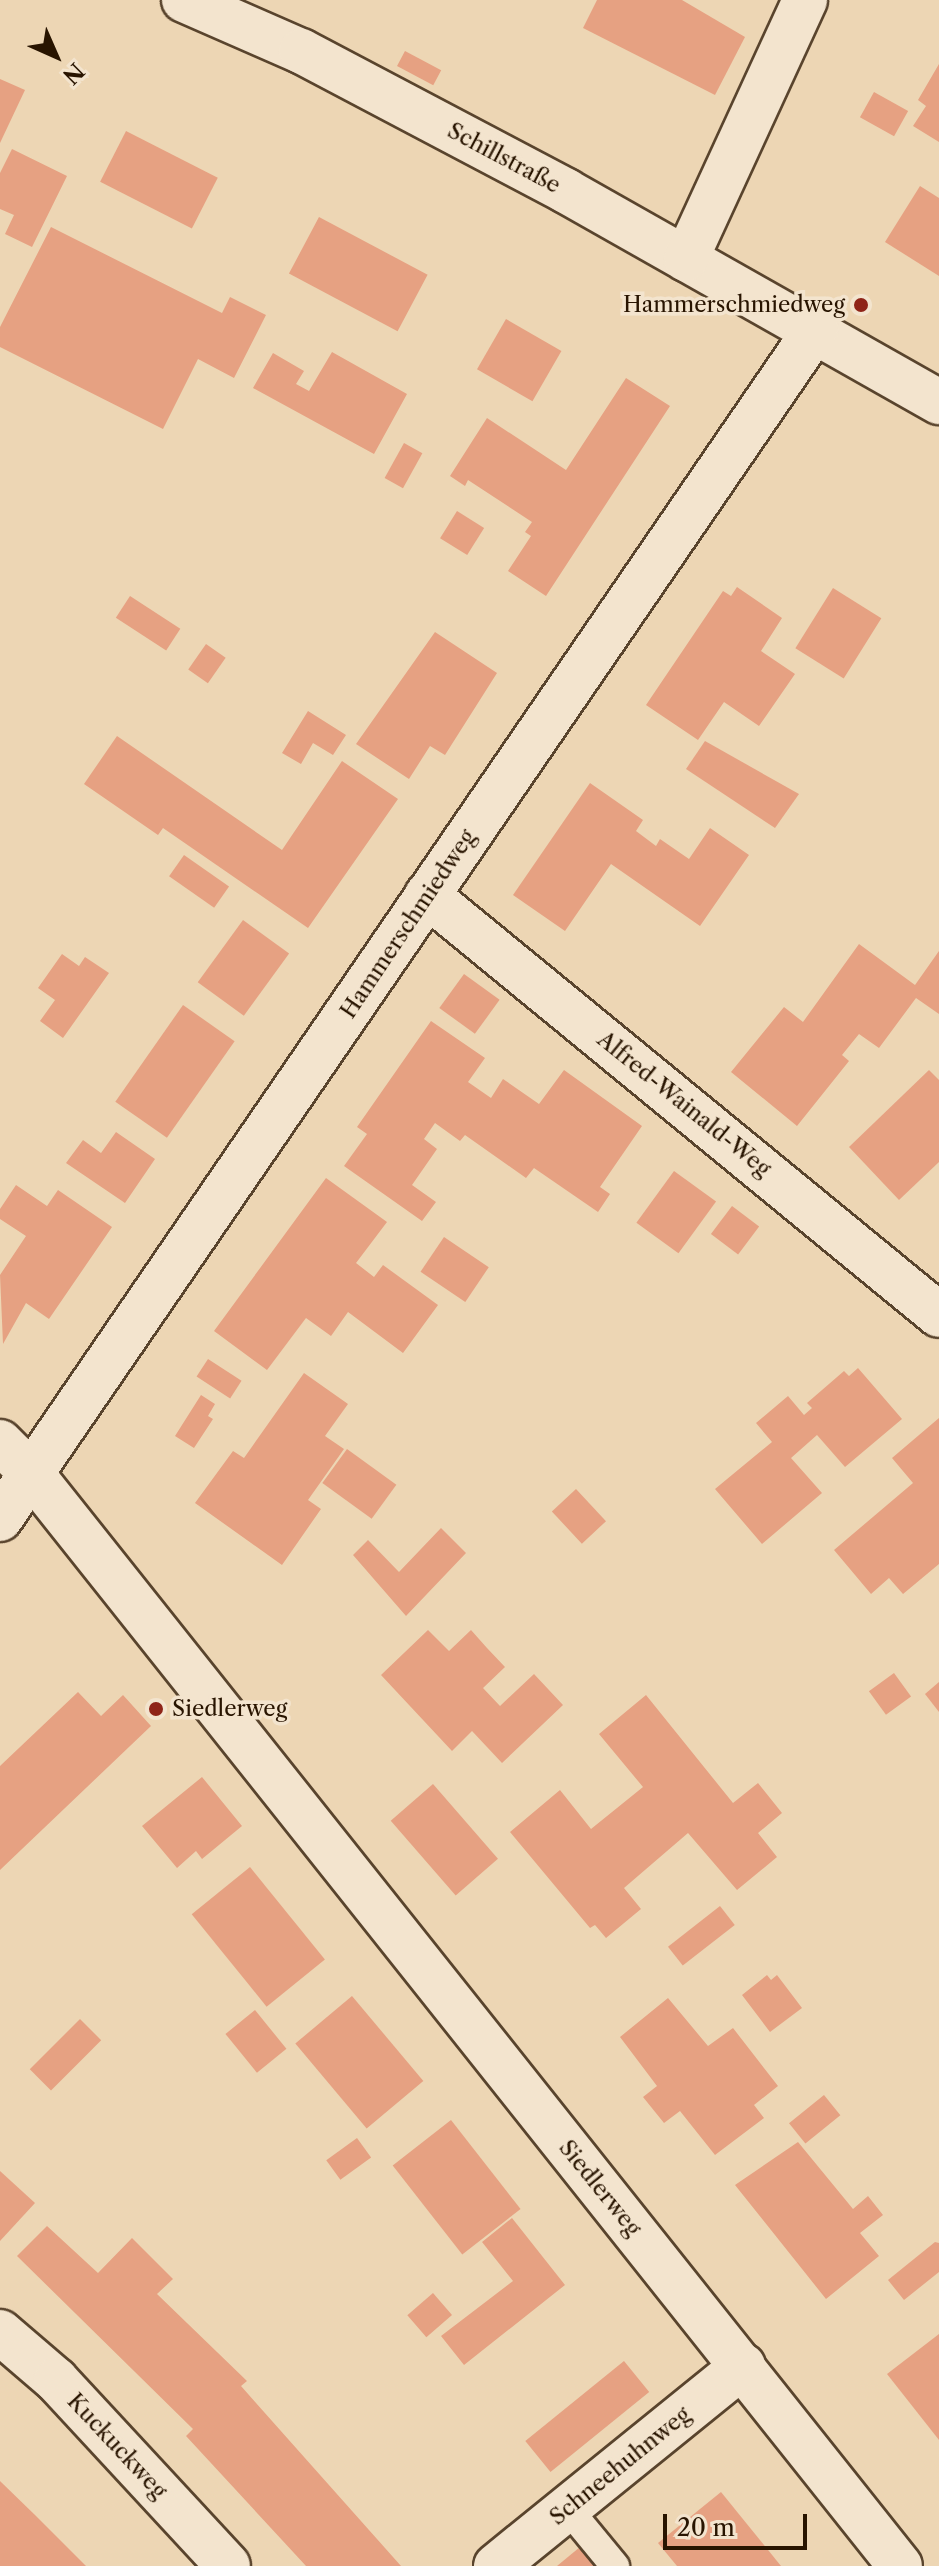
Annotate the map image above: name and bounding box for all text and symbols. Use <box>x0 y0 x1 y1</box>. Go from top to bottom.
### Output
north arrow <box>16 16 96 96</box>
text: N <box>57 57 90 90</box>
street label: Schillstraße <box>443 117 565 199</box>
place label: Hammerschmiedweg <box>623 292 845 318</box>
marker: Hammerschmiedweg <box>852 296 870 314</box>
street label: Hammerschmiedweg <box>335 825 481 1023</box>
street label: Alfred-Wainald-Weg <box>592 1026 776 1182</box>
place label: Siedlerweg <box>172 1696 287 1722</box>
marker: Siedlerweg <box>147 1700 165 1718</box>
street label: Siedlerweg <box>553 2135 647 2241</box>
street label: Kuckuckweg <box>62 2388 172 2504</box>
street label: Schneehuhnweg <box>545 2401 695 2531</box>
scale bar <box>667 2498 811 2548</box>
text: 20 m <box>677 2513 735 2542</box>

